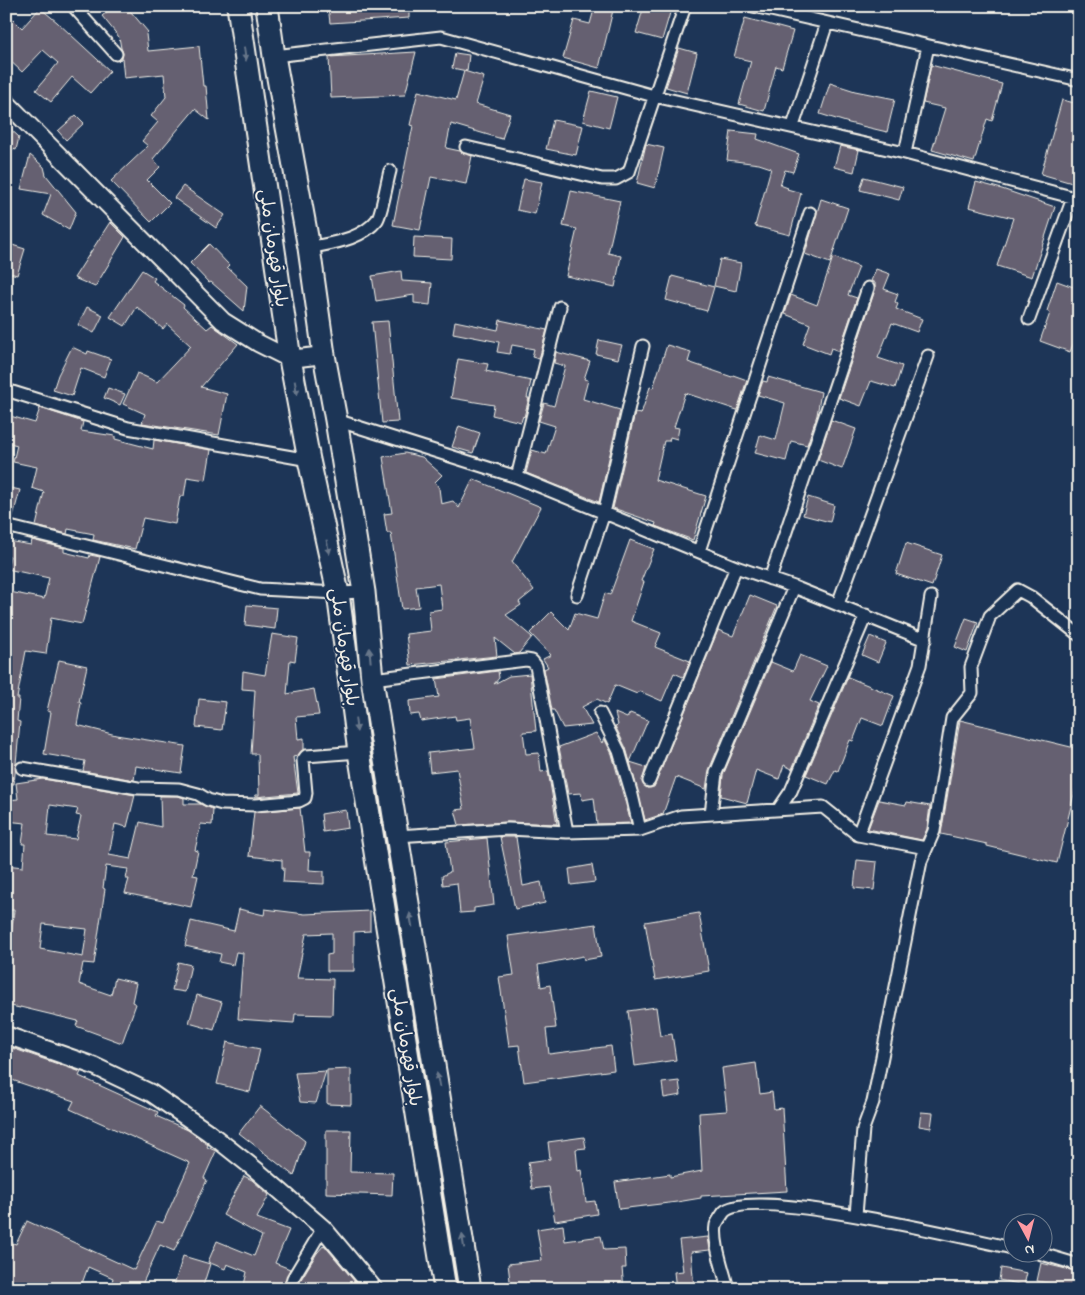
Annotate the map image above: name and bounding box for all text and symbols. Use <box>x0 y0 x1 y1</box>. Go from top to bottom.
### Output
one-way arrow <box>241 47 249 63</box>
street label: بلوار قهرمان ملی <box>251 187 293 309</box>
one-way arrow <box>292 381 300 397</box>
one-way arrow <box>324 540 332 555</box>
street label: بلوار قهرمان ملی <box>322 586 364 708</box>
one-way arrow <box>366 647 374 663</box>
one-way arrow <box>352 717 360 733</box>
one-way arrow <box>406 911 414 927</box>
street label: بلوار قهرمان ملی <box>383 986 427 1108</box>
one-way arrow <box>433 1072 441 1088</box>
north arrow <box>1002 1212 1052 1262</box>
one-way arrow <box>458 1232 466 1248</box>
text: N <box>1023 1238 1035 1260</box>

